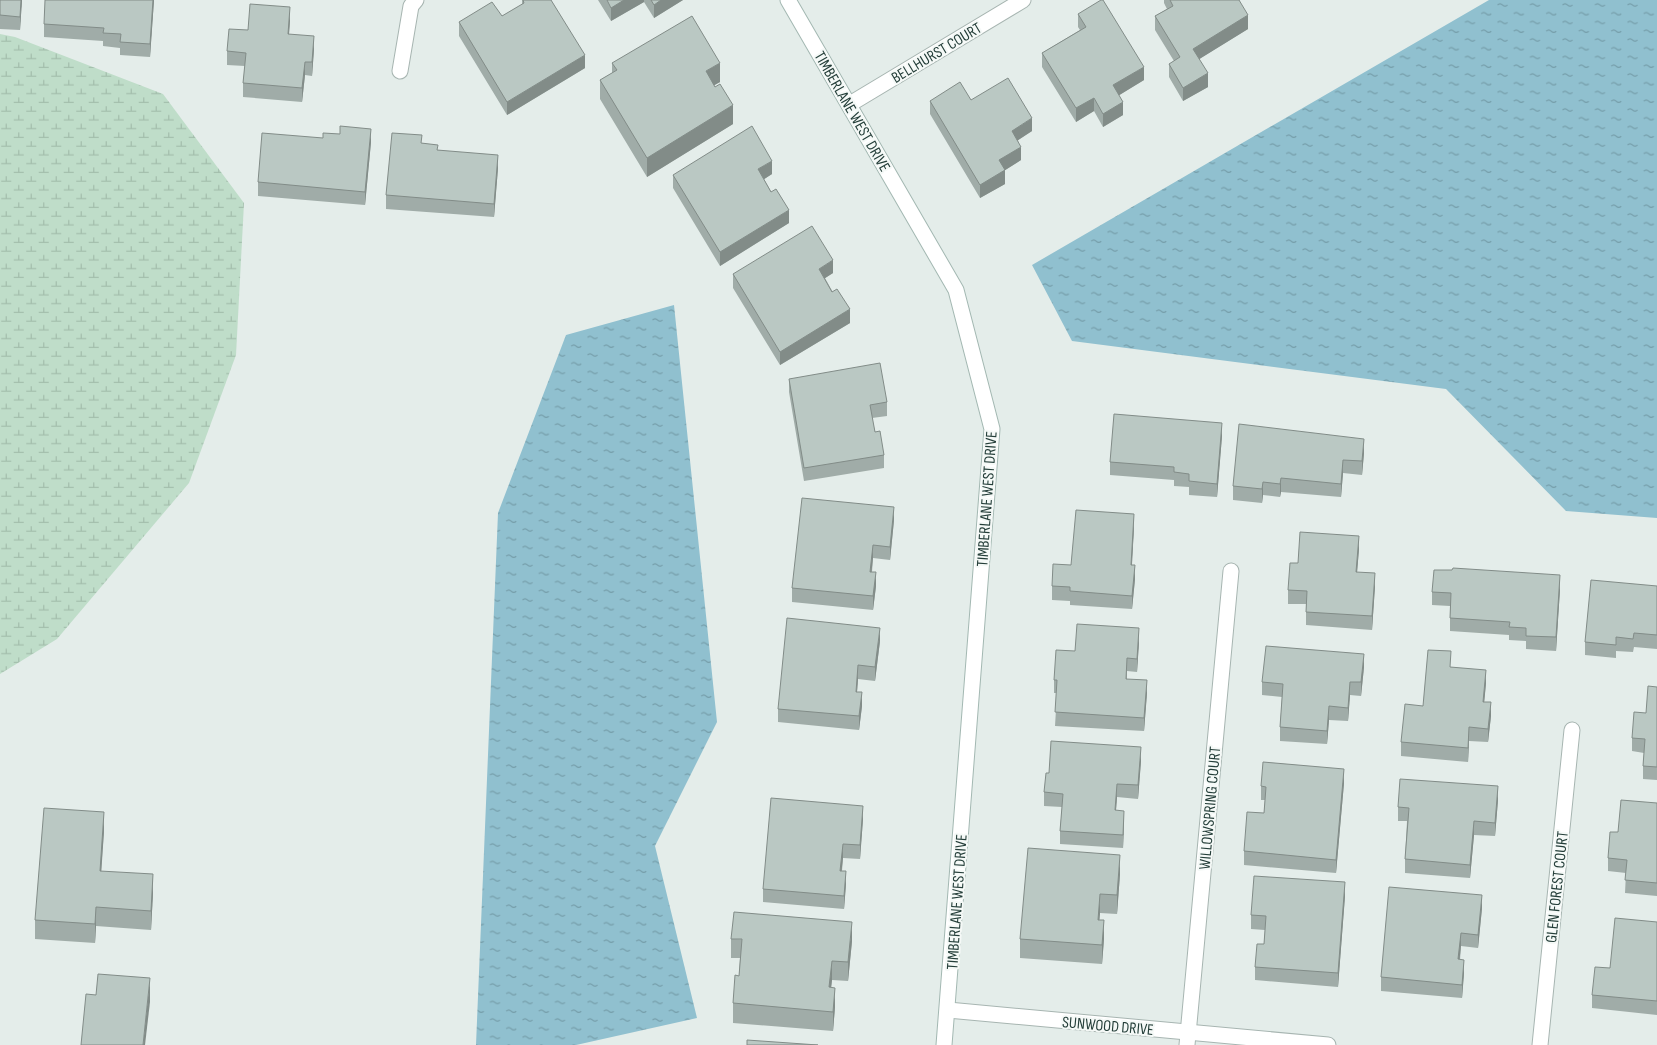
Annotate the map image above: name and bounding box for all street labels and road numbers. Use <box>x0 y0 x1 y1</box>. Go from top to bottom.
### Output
street label: BELLHURST COURT <box>888 19 986 88</box>
street label: TIMBERLANE WEST DRIVE <box>810 48 894 175</box>
street label: TIMBERLANE WEST DRIVE <box>973 431 1002 567</box>
street label: WILLOWSPRING COURT <box>1196 745 1225 870</box>
street label: GLEN FOREST COURT <box>1542 830 1573 944</box>
street label: TIMBERLANE WEST DRIVE <box>943 834 972 970</box>
street label: SUNWOOD DRIVE <box>1061 1013 1154 1040</box>

